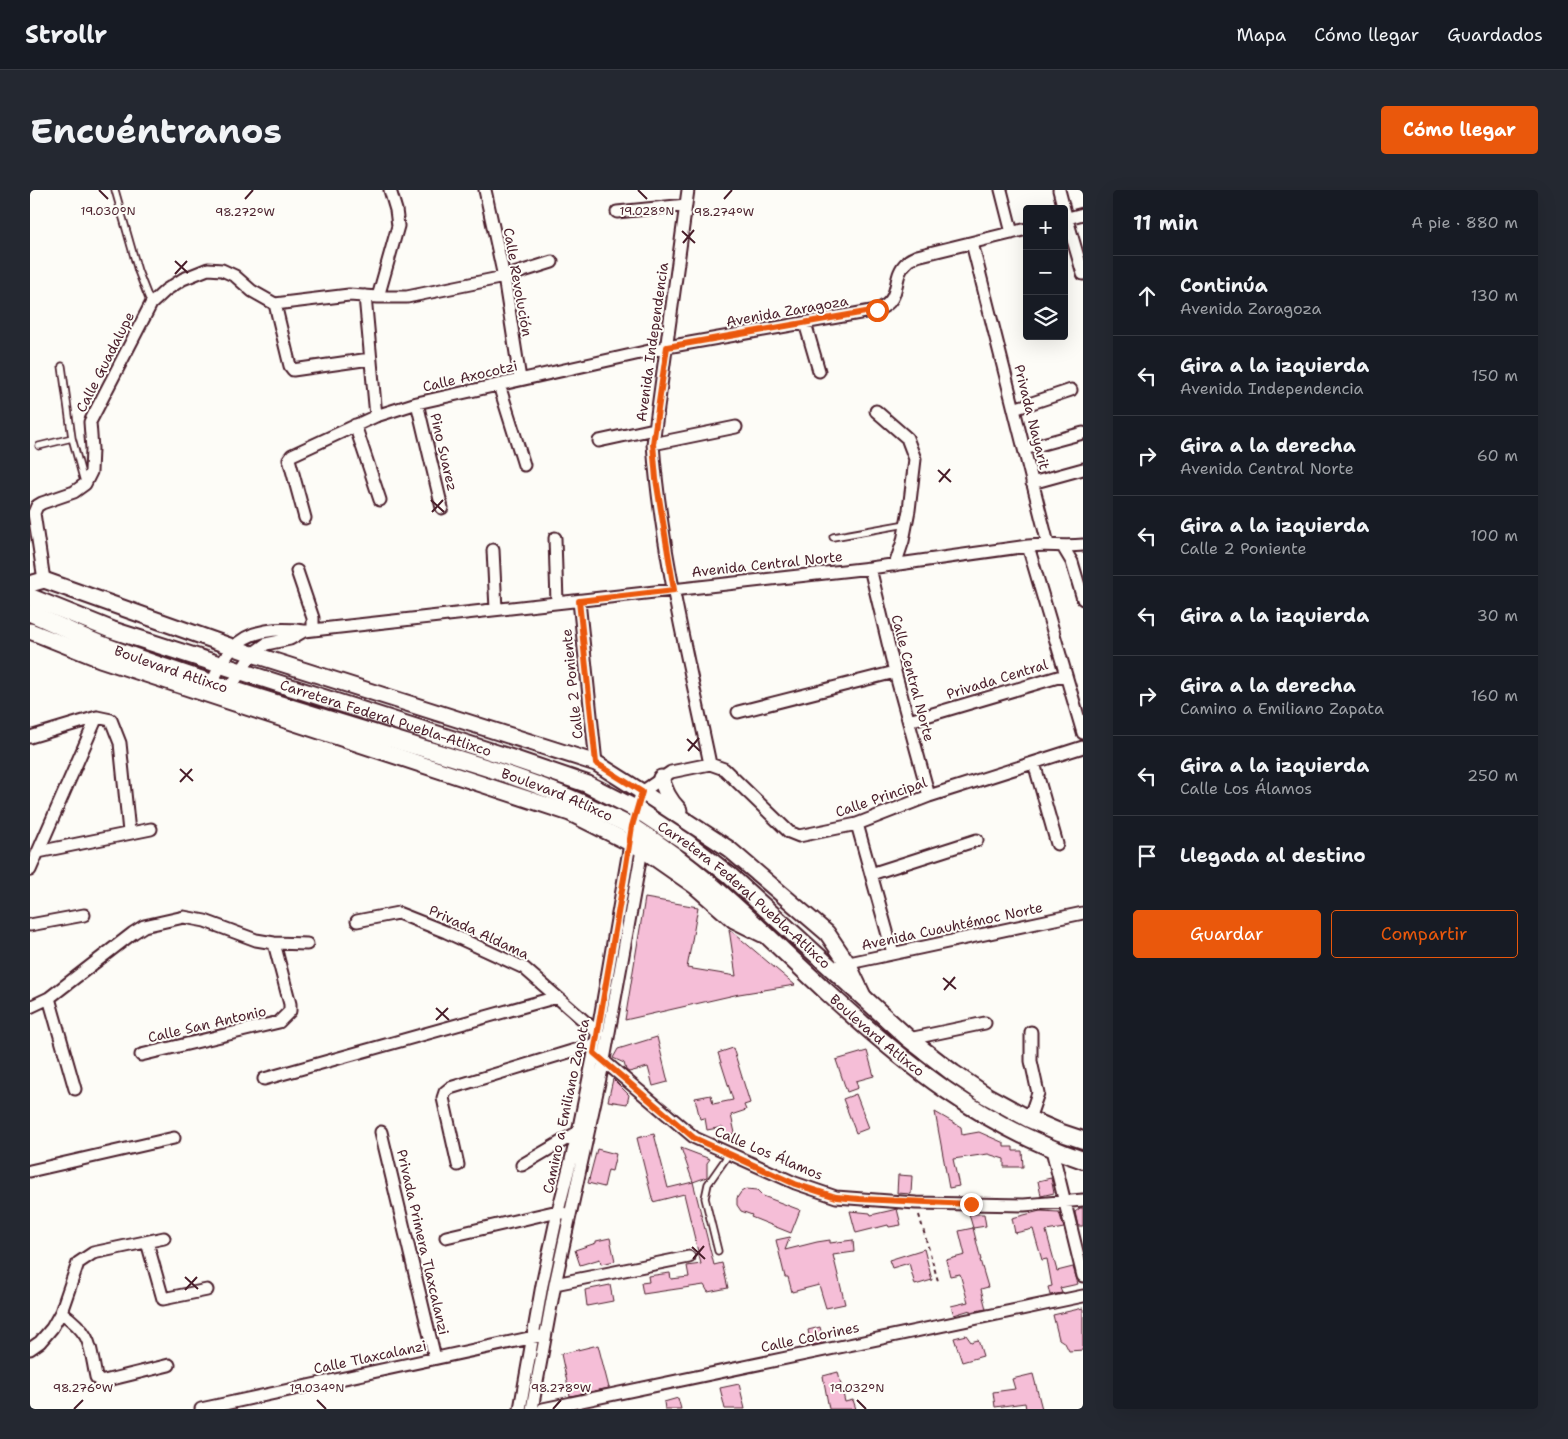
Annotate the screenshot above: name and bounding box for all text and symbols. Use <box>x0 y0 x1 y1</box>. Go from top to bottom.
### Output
text: Strollr <box>25 19 107 51</box>
text: Mapa <box>1236 23 1286 47</box>
text: Cómo llegar <box>1314 23 1419 47</box>
text: Guardados <box>1447 23 1543 47</box>
button: Cómo llegar <box>1381 106 1538 154</box>
text: Encuéntranos <box>30 107 282 154</box>
text: 19.030°N <box>80 203 136 219</box>
text: 19.028°N <box>620 203 674 219</box>
text: 98.272°W <box>215 204 275 220</box>
text: 98.274°W <box>694 204 754 220</box>
map controls <box>1023 205 1068 340</box>
button: + <box>1023 205 1068 250</box>
text: 11 min <box>1133 209 1198 237</box>
text: A pie · 880 m <box>1411 212 1518 233</box>
street label: Calle Revolución <box>500 226 536 338</box>
button: − <box>1023 250 1068 295</box>
street label: Avenida Independencia <box>632 261 672 423</box>
text: Continúa <box>1180 273 1268 298</box>
icon: ahead <box>1133 282 1161 310</box>
text: 130 m <box>1471 285 1518 306</box>
street label: Avenida Zaragoza <box>724 291 850 331</box>
button: layers <box>1023 295 1068 340</box>
text: Avenida Zaragoza <box>1180 298 1322 319</box>
route start <box>866 299 889 322</box>
street label: Calle Guadalupe <box>72 309 138 415</box>
text: Gira a la izquierda <box>1180 353 1369 378</box>
street label: Calle Axocotzi <box>421 356 519 396</box>
icon: left <box>1133 362 1161 390</box>
street label: Privada Nayarit <box>1010 363 1054 471</box>
text: 150 m <box>1471 365 1518 386</box>
text: Avenida Independencia <box>1180 378 1363 399</box>
street label: Pino Suarez <box>426 411 462 493</box>
text: Gira a la derecha <box>1180 433 1356 458</box>
icon: right <box>1133 442 1161 470</box>
text: 60 m <box>1477 445 1518 466</box>
text: Avenida Central Norte <box>1180 458 1354 479</box>
text: Gira a la izquierda <box>1180 513 1369 538</box>
icon: left <box>1133 522 1161 550</box>
text: 100 m <box>1470 525 1518 546</box>
text: Calle 2 Poniente <box>1180 538 1307 559</box>
street label: Avenida Central Norte <box>690 547 844 581</box>
icon: left <box>1133 602 1161 630</box>
text: Gira a la izquierda <box>1180 603 1369 628</box>
text: 30 m <box>1477 605 1518 626</box>
street label: Calle Central Norte <box>887 613 939 743</box>
street label: Calle 2 Poniente <box>557 628 587 740</box>
street label: Boulevard Atlixco <box>112 641 230 697</box>
street label: Privada Central <box>944 655 1051 703</box>
text: Gira a la derecha <box>1180 673 1356 698</box>
street label: Carretera Federal Puebla-Atlixco <box>278 676 494 760</box>
icon: right <box>1133 682 1161 710</box>
text: 160 m <box>1471 685 1518 706</box>
text: Camino a Emiliano Zapata <box>1180 698 1384 719</box>
text: Gira a la izquierda <box>1180 753 1369 778</box>
icon: left <box>1133 762 1161 790</box>
street label: Boulevard Atlixco <box>499 764 616 825</box>
text: 250 m <box>1467 765 1518 786</box>
street label: Calle Principal <box>833 773 930 821</box>
text: Calle Los Álamos <box>1180 778 1312 799</box>
street label: Carretera Federal Puebla-Atlixco <box>654 817 835 972</box>
icon: arrive <box>1133 842 1161 870</box>
text: Llegada al destino <box>1180 843 1366 868</box>
street label: Avenida Cuauhtémoc Norte <box>860 898 1045 954</box>
street label: Privada Aldama <box>426 901 532 963</box>
button: Guardar <box>1133 910 1321 958</box>
button: Compartir <box>1331 910 1518 958</box>
street label: Boulevard Atlixco <box>826 990 928 1080</box>
street label: Calle San Antonio <box>146 1002 268 1046</box>
street label: Camino a Emiliano Zapata <box>539 1017 593 1195</box>
street label: Calle Los Álamos <box>712 1122 826 1184</box>
street label: Privada Primera Tlaxcalanzi <box>393 1148 453 1336</box>
route end <box>960 1193 983 1216</box>
street label: Calle Colorines <box>759 1318 861 1356</box>
street label: Calle Tlaxcalanzi <box>312 1336 428 1378</box>
text: 98.276°W <box>53 1380 113 1396</box>
text: 19.034°N <box>290 1380 344 1396</box>
text: 98.278°W <box>531 1380 591 1396</box>
text: 19.032°N <box>830 1380 884 1396</box>

